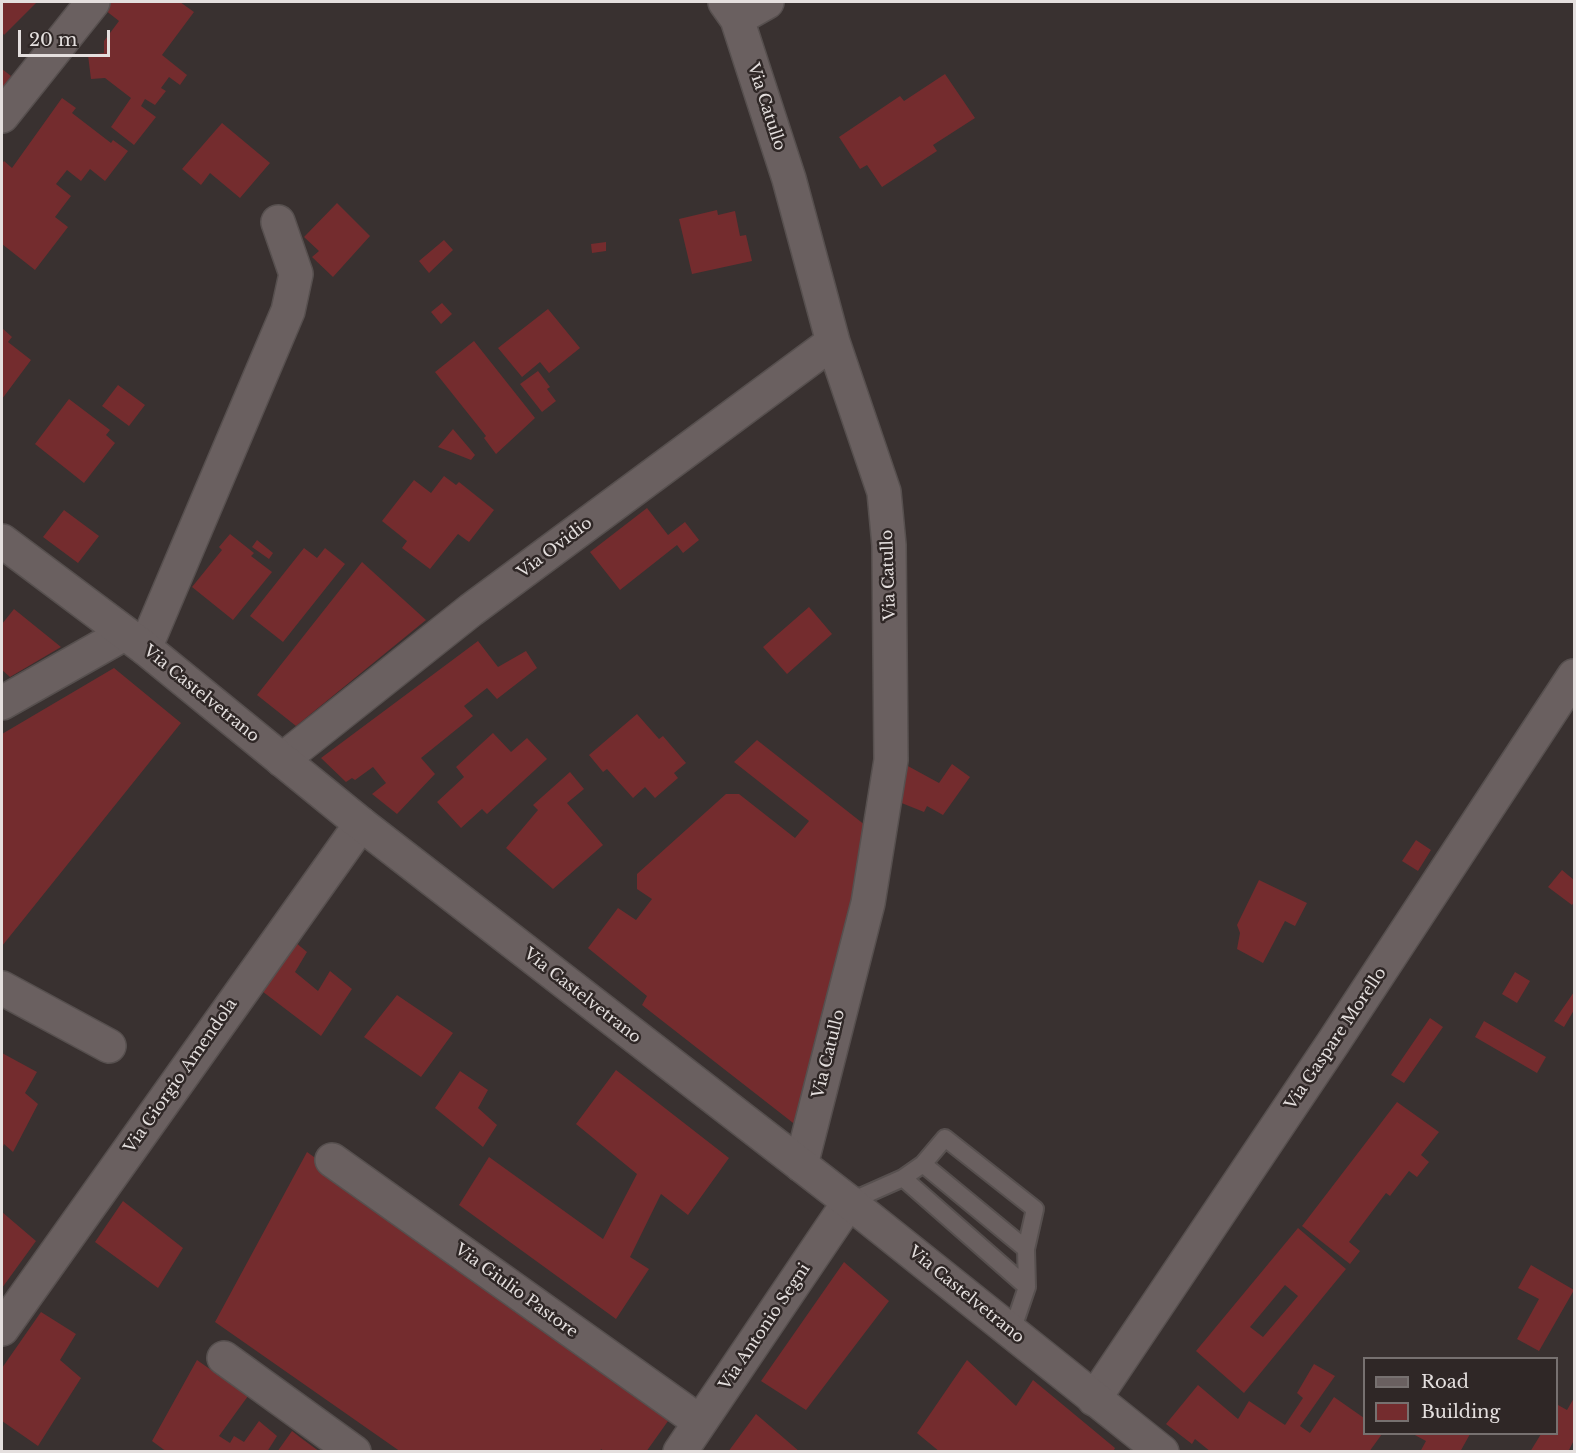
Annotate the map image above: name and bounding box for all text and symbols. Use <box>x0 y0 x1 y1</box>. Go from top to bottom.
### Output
scale bar <box>21 18 112 56</box>
text: 20 m <box>29 29 77 51</box>
street label: Via Catullo <box>743 61 789 153</box>
street label: Via Ovidio <box>514 514 596 582</box>
street label: Via Catullo <box>878 529 900 621</box>
street label: Via Castelvetrano <box>139 641 263 747</box>
street label: Via Castelvetrano <box>520 944 644 1048</box>
street label: Via Gaspare Morello <box>1281 964 1391 1114</box>
street label: Via Giorgio Amendola <box>120 995 242 1157</box>
street label: Via Catullo <box>809 1008 849 1100</box>
street label: Via Giulio Pastore <box>451 1240 581 1342</box>
street label: Via Castelvetrano <box>904 1242 1028 1348</box>
street label: Via Antonio Segni <box>716 1260 814 1394</box>
legend <box>1363 1357 1558 1435</box>
text: Road <box>1421 1371 1469 1393</box>
text: Building <box>1421 1401 1500 1423</box>

